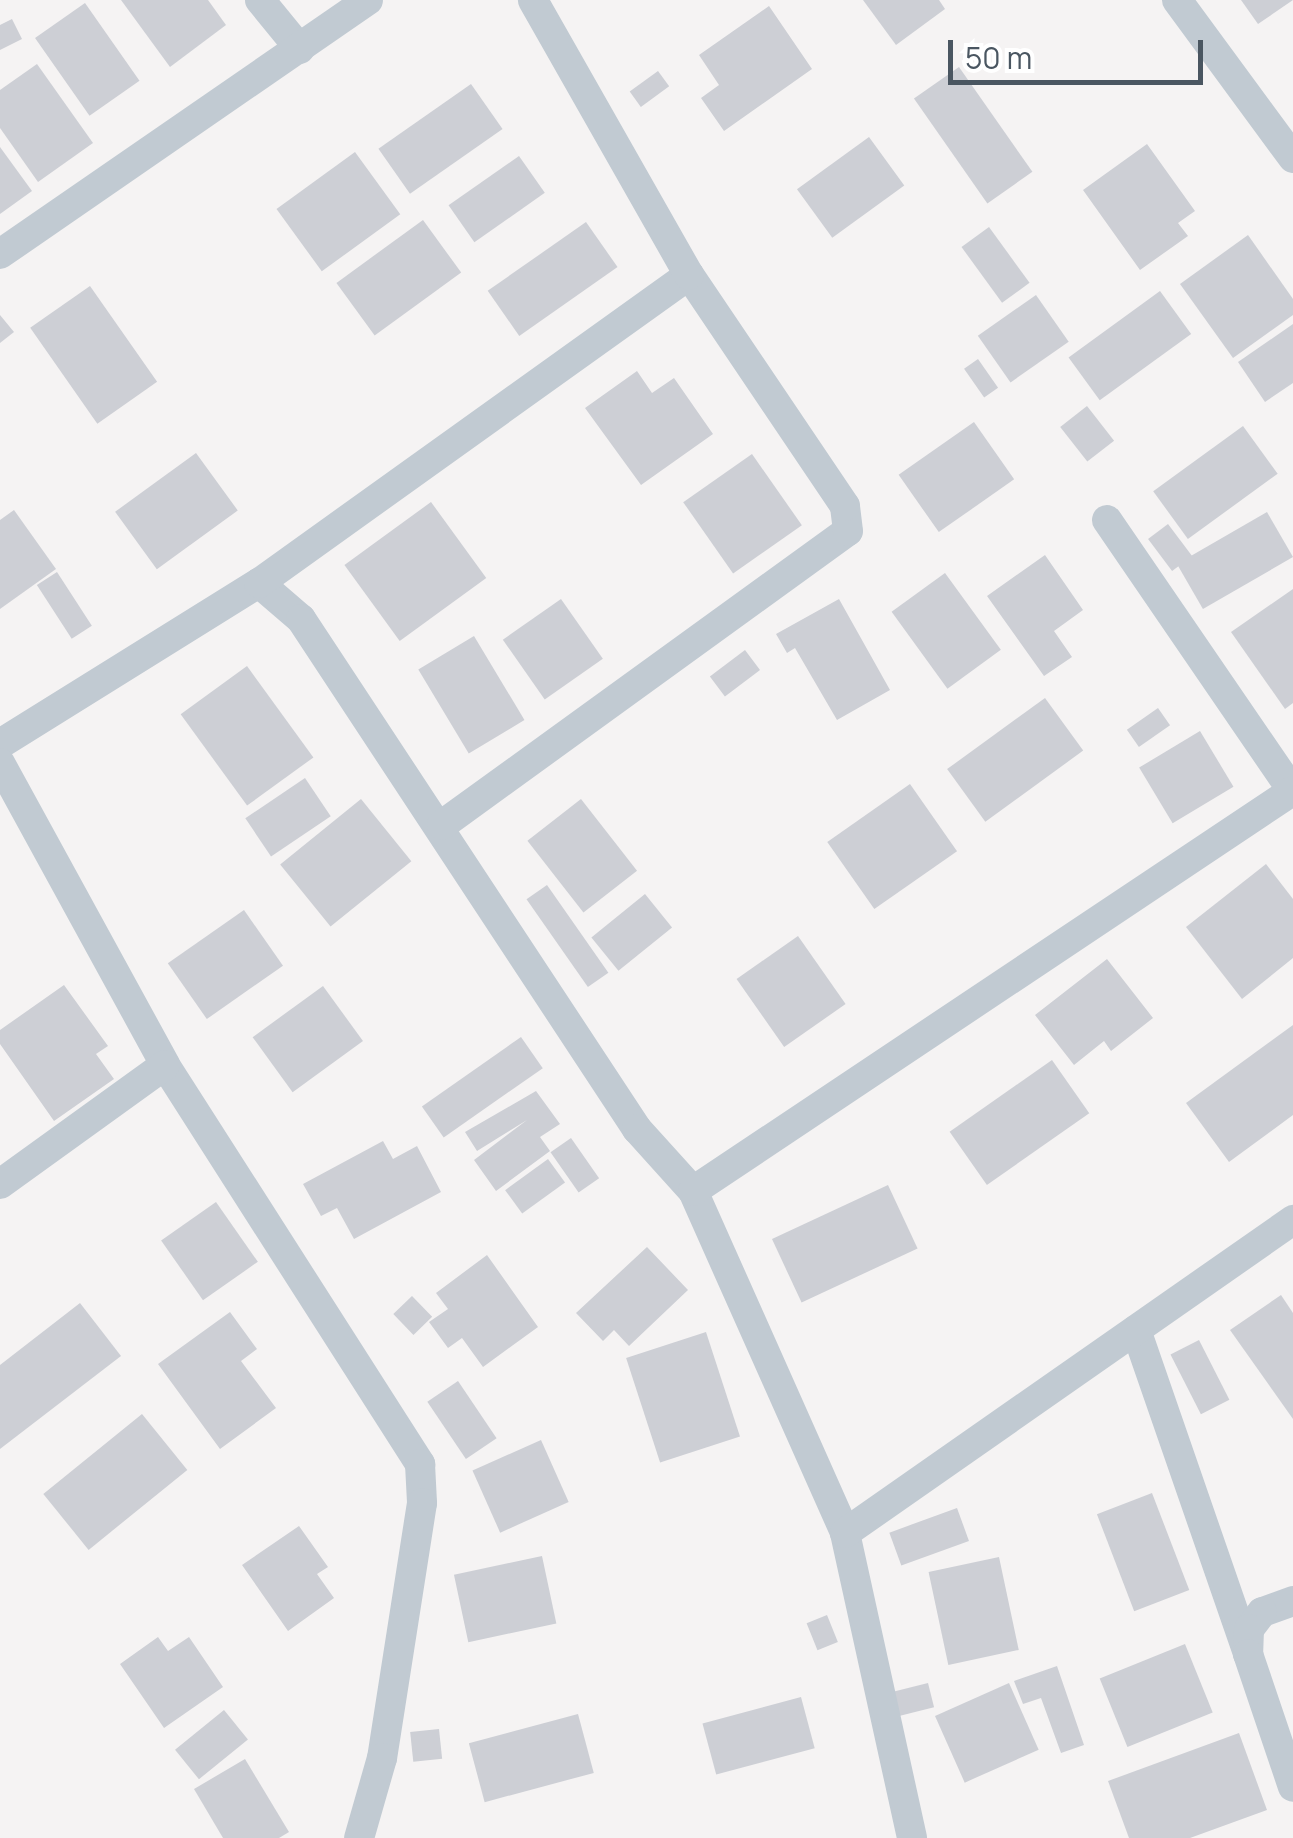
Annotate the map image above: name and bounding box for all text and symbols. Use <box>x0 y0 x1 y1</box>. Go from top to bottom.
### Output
scale bar <box>953 20 1208 82</box>
text: 50 m <box>965 37 1032 78</box>

